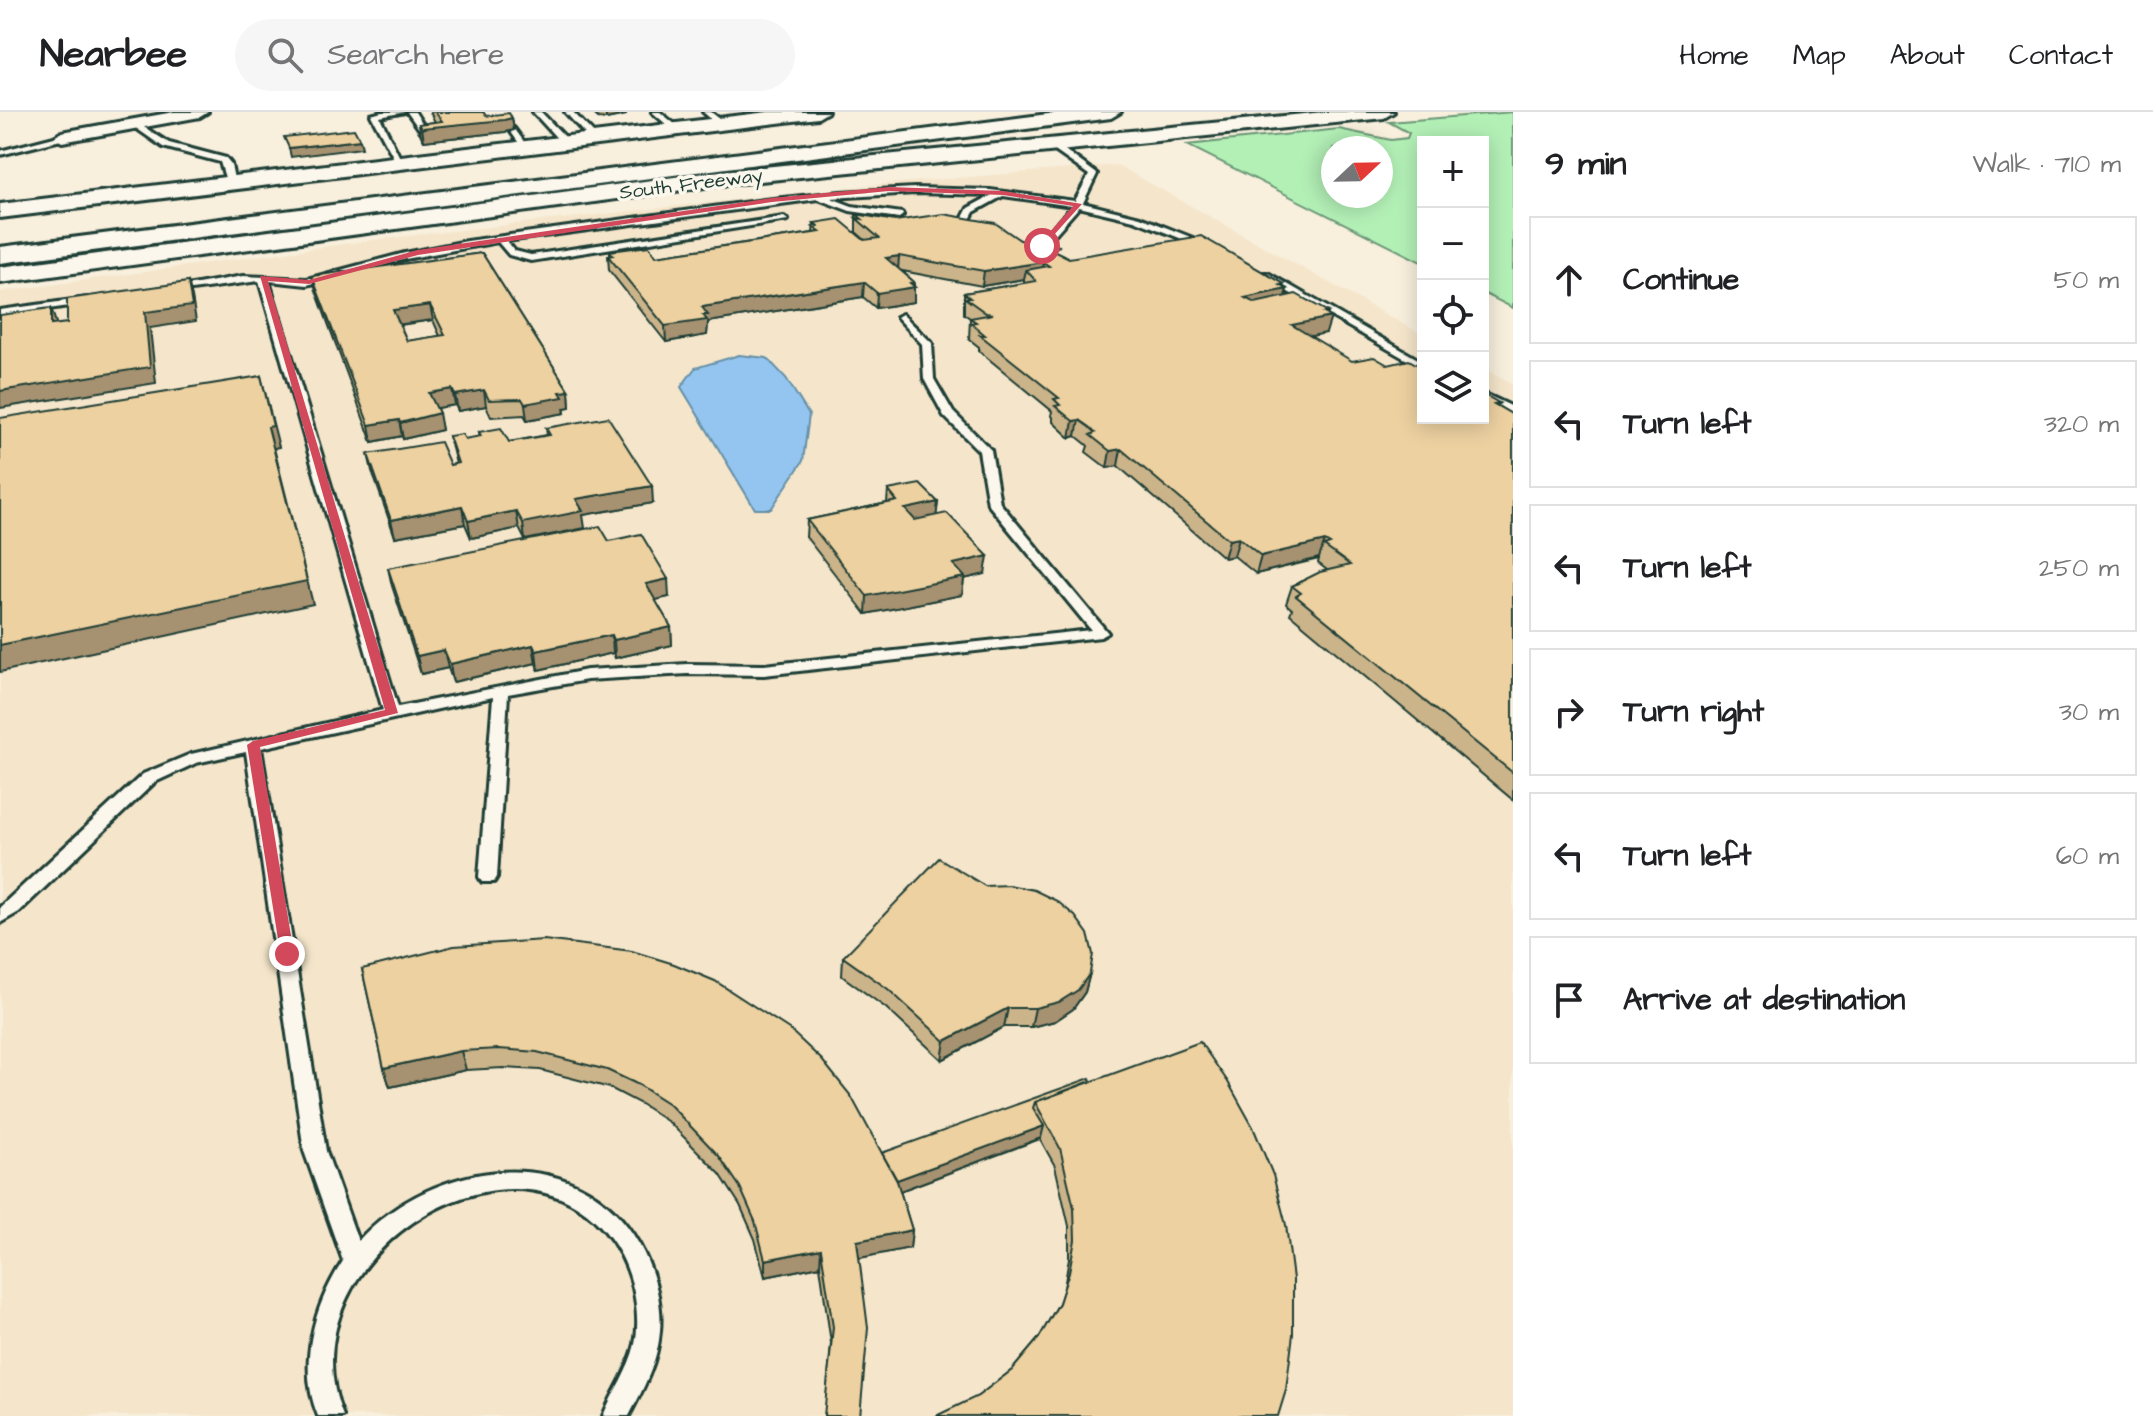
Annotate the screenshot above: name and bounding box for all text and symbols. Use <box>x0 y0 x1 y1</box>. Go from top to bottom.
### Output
search box <box>235 19 795 91</box>
text: Nearbee <box>40 29 187 81</box>
icon: search <box>263 33 307 77</box>
text: Search here <box>327 34 504 76</box>
text: Home <box>1679 36 1749 75</box>
text: Map <box>1793 36 1846 75</box>
text: About <box>1890 36 1965 75</box>
text: Contact <box>2009 36 2113 75</box>
north arrow <box>1321 136 1393 208</box>
map controls <box>1417 136 1489 424</box>
button: + <box>1417 136 1489 208</box>
text: 9 min <box>1545 140 1627 188</box>
text: Walk · 710 m <box>1972 146 2121 182</box>
street label: South Freeway <box>618 161 764 208</box>
button: − <box>1417 208 1489 280</box>
route start <box>1024 228 1060 264</box>
icon: ahead <box>1547 258 1591 302</box>
text: Continue <box>1623 259 1739 301</box>
text: 50 m <box>2054 262 2119 298</box>
button: locate <box>1417 280 1489 352</box>
button: layers <box>1417 352 1489 424</box>
icon: left <box>1547 402 1591 446</box>
text: Turn left <box>1623 403 1751 445</box>
text: 320 m <box>2044 406 2119 442</box>
icon: left <box>1547 546 1591 590</box>
text: Turn left <box>1623 547 1751 589</box>
text: 250 m <box>2039 550 2119 586</box>
icon: right <box>1547 690 1591 734</box>
text: Turn right <box>1623 691 1764 733</box>
text: 30 m <box>2059 694 2119 730</box>
icon: left <box>1547 834 1591 878</box>
text: Turn left <box>1623 835 1751 877</box>
text: 60 m <box>2056 838 2119 874</box>
route end <box>269 936 305 972</box>
icon: arrive <box>1547 978 1591 1022</box>
text: Arrive at destination <box>1623 979 1905 1021</box>

